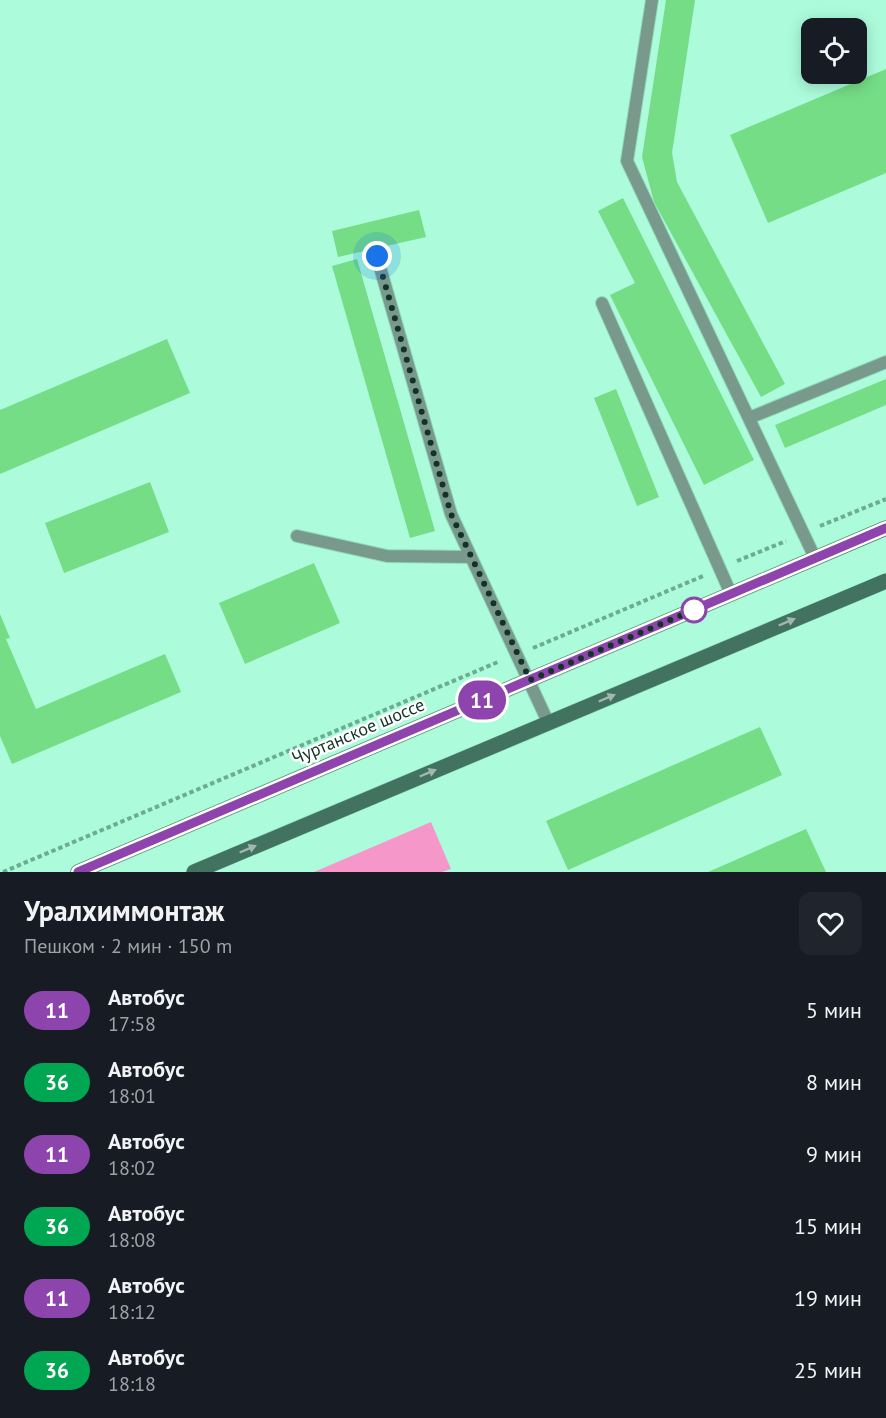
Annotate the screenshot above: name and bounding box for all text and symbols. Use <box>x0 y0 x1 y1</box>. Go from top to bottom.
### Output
map controls <box>801 18 867 84</box>
button: locate <box>801 18 867 84</box>
your location <box>362 241 392 271</box>
unlabelled marker <box>681 597 707 623</box>
one-way arrow <box>778 617 796 626</box>
line badge: 11 <box>455 680 509 720</box>
text: 11 <box>470 687 494 714</box>
street label: Чуртанское шоссе <box>288 693 428 769</box>
one-way arrow <box>599 693 617 703</box>
one-way arrow <box>419 768 437 778</box>
one-way arrow <box>239 844 257 853</box>
text: Уралхиммонтаж <box>24 892 224 929</box>
button: heart <box>799 892 862 955</box>
text: Пешком · 2 мин · 150 m <box>24 933 232 959</box>
text: Автобус <box>108 983 185 1011</box>
text: 5 мин <box>806 996 862 1024</box>
text: 11 <box>45 997 69 1024</box>
text: 17:58 <box>108 1011 156 1037</box>
text: Автобус <box>108 1055 185 1083</box>
text: 8 мин <box>806 1068 862 1096</box>
text: 36 <box>45 1069 69 1096</box>
text: 18:01 <box>108 1083 156 1109</box>
text: Автобус <box>108 1127 185 1155</box>
text: 9 мин <box>806 1140 862 1168</box>
text: 11 <box>45 1141 69 1168</box>
text: 18:02 <box>108 1155 156 1181</box>
text: Автобус <box>108 1199 185 1227</box>
text: 15 мин <box>794 1212 862 1240</box>
text: 36 <box>45 1213 69 1240</box>
text: 18:08 <box>108 1227 156 1253</box>
text: Автобус <box>108 1271 185 1299</box>
text: 19 мин <box>794 1284 862 1312</box>
text: 11 <box>45 1285 69 1312</box>
text: 18:12 <box>108 1299 156 1325</box>
text: Автобус <box>108 1343 185 1371</box>
text: 25 мин <box>794 1356 862 1384</box>
text: 36 <box>45 1357 69 1384</box>
text: 18:18 <box>108 1371 156 1397</box>

